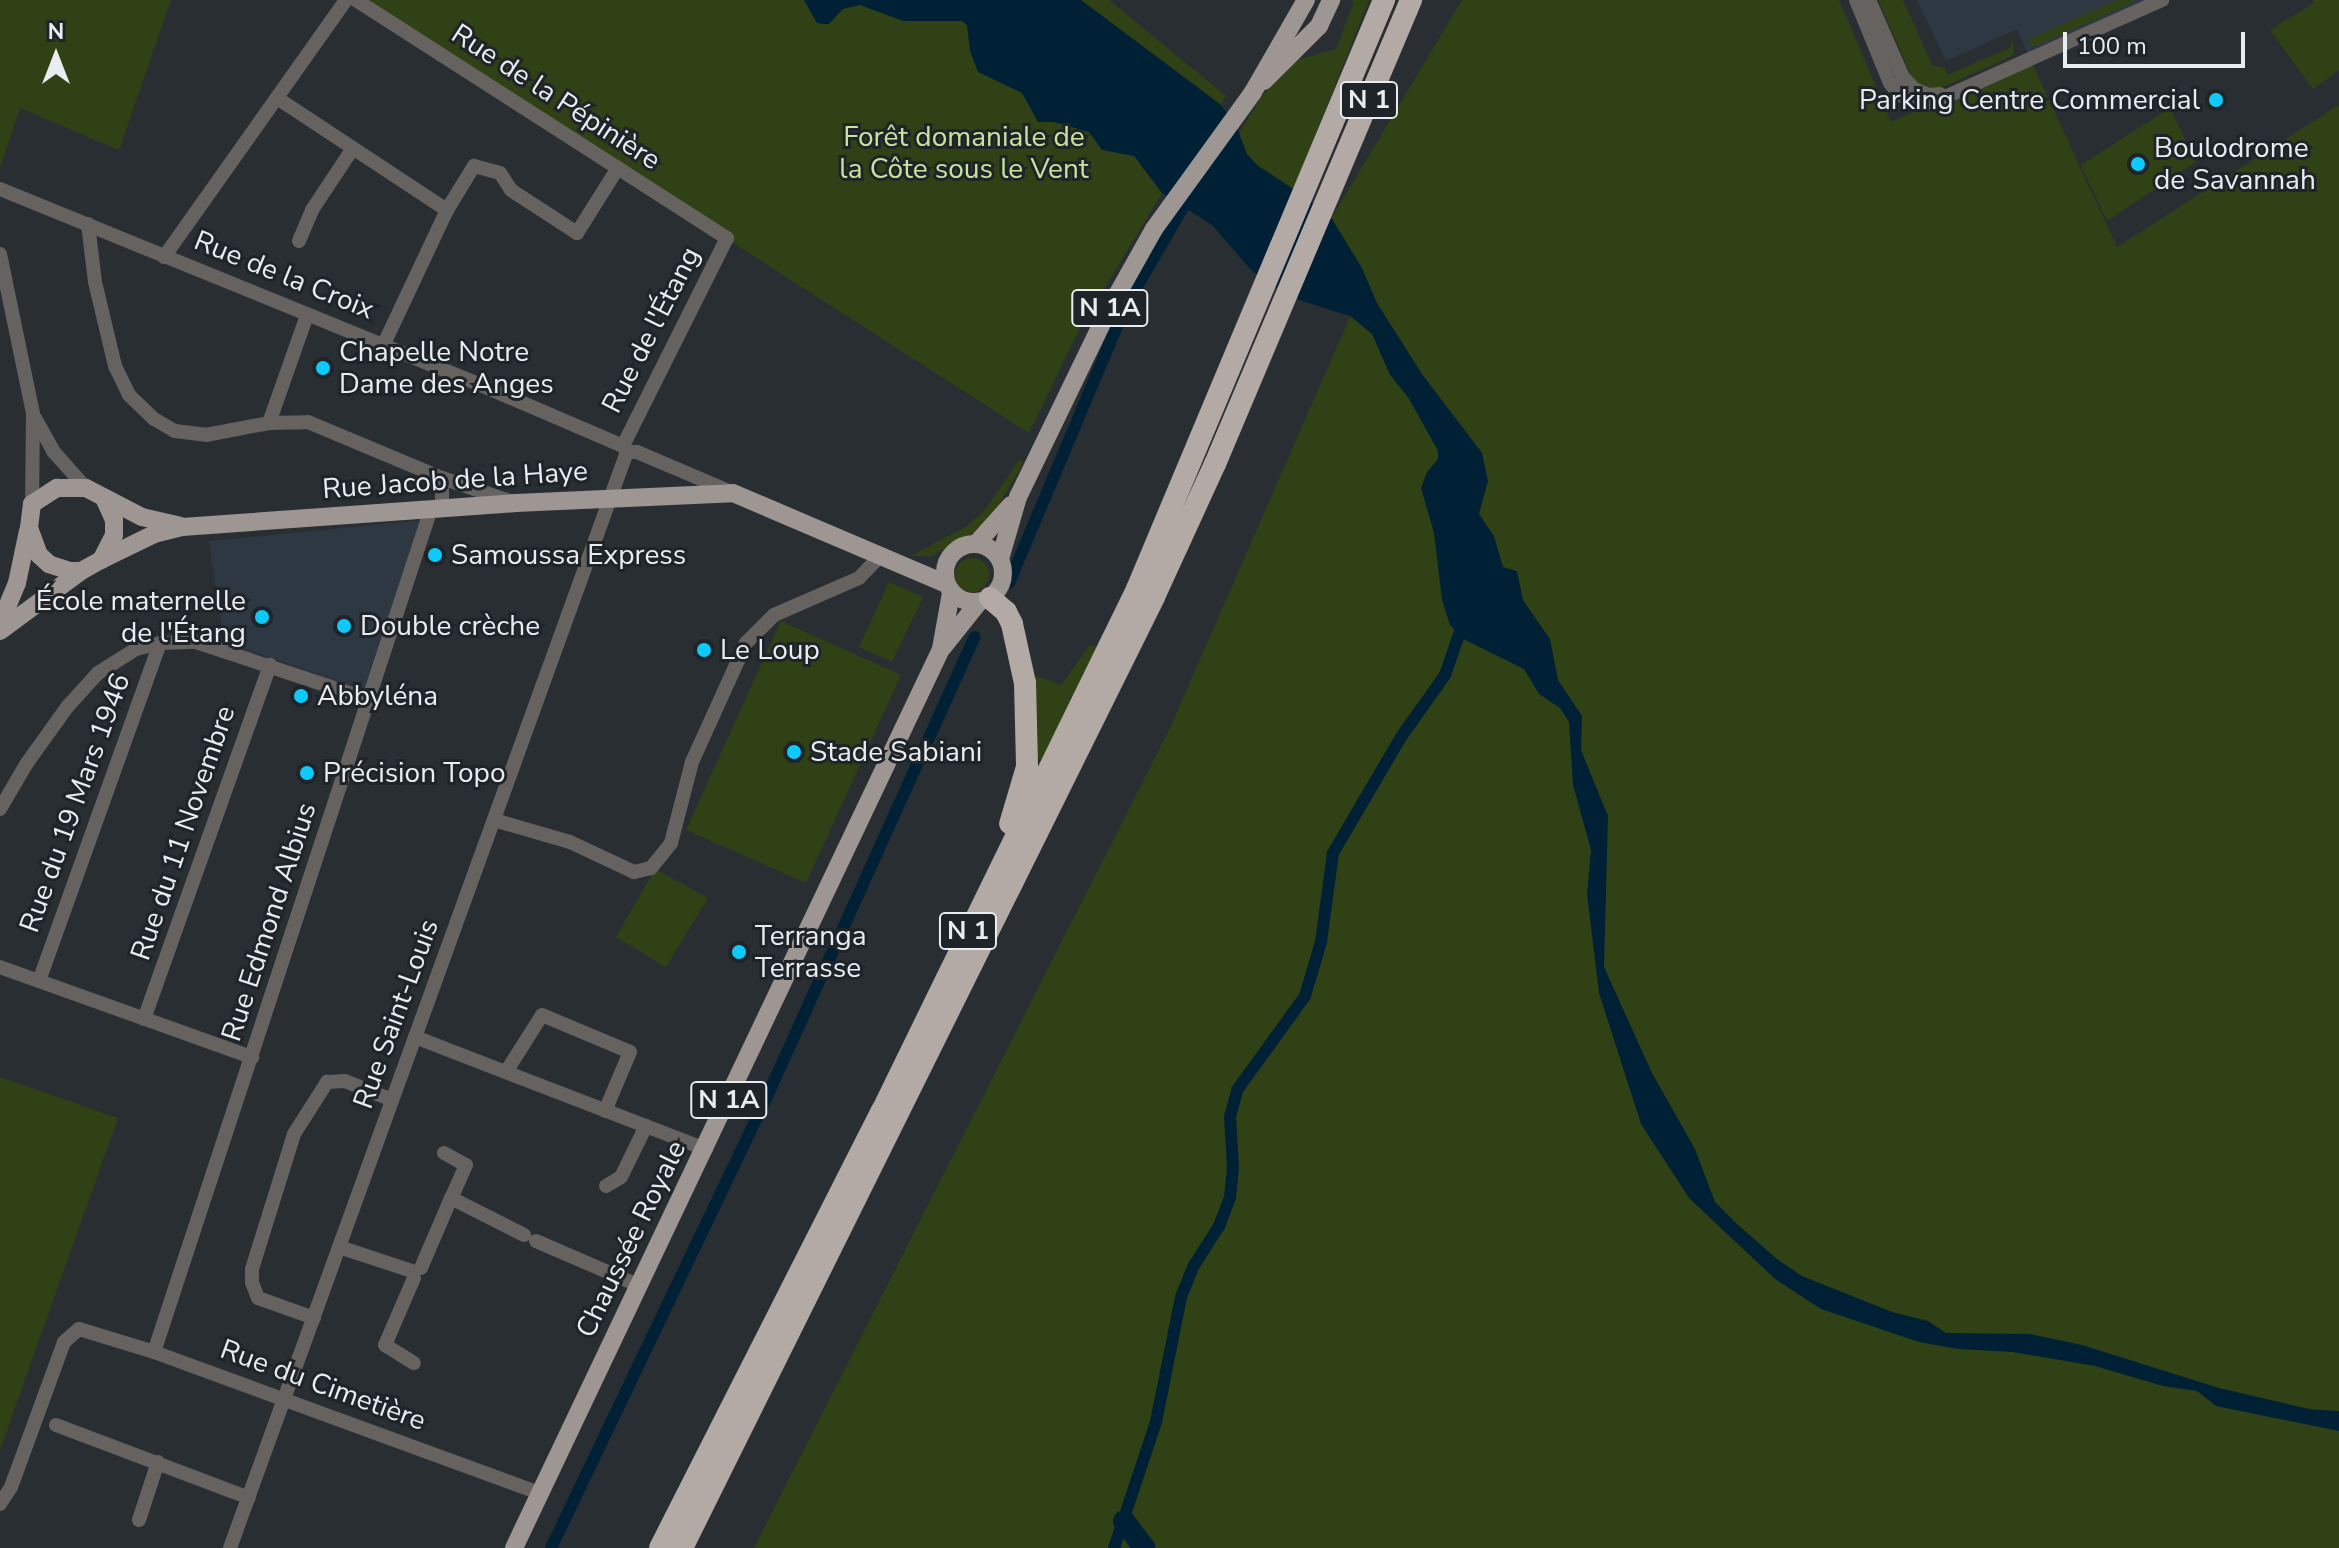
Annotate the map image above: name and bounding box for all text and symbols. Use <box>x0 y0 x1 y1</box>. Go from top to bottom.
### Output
north arrow <box>16 16 96 96</box>
scale bar <box>2067 16 2249 66</box>
text: N <box>48 17 64 47</box>
street label: Rue de la Pépinière <box>445 17 667 177</box>
text: 100 m <box>2077 30 2147 62</box>
road number: N 1 <box>1339 78 1399 122</box>
place label: Parking Centre Commercial <box>1859 83 2200 117</box>
marker: Parking Centre Commercial <box>2207 91 2225 109</box>
park label: Forêt domaniale de la Côte sous le Vent <box>839 120 1089 186</box>
place label: Boulodrome de Savannah <box>2154 131 2316 197</box>
marker: Boulodrome de Savannah <box>2129 155 2147 173</box>
street label: Rue de la Croix <box>189 224 379 326</box>
street label: Rue de l'Étang <box>595 242 707 418</box>
road number: N 1A <box>1070 286 1150 330</box>
place label: Chapelle Notre Dame des Anges <box>339 335 554 401</box>
marker: Chapelle Notre Dame des Anges <box>314 359 332 377</box>
street label: Rue Jacob de la Haye <box>321 454 589 506</box>
place label: Samoussa Express <box>451 538 686 572</box>
marker: Samoussa Express <box>426 546 444 564</box>
place label: École maternelle de l'Étang <box>36 584 246 650</box>
marker: École maternelle de l'Étang <box>253 608 271 626</box>
place label: Double crèche <box>360 609 540 643</box>
marker: Double crèche <box>335 617 353 635</box>
place label: Le Loup <box>720 633 820 667</box>
marker: Le Loup <box>695 641 713 659</box>
street label: Rue du 19 Mars 1946 <box>13 669 137 937</box>
place label: Abbyléna <box>317 679 438 713</box>
marker: Abbyléna <box>292 687 310 705</box>
street label: Rue du 11 Novembre <box>124 701 242 965</box>
place label: Stade Sabiani <box>810 735 982 769</box>
marker: Stade Sabiani <box>785 743 803 761</box>
place label: Précision Topo <box>323 756 505 790</box>
marker: Précision Topo <box>298 764 316 782</box>
street label: Rue Edmond Albius <box>215 799 323 1045</box>
road number: N 1 <box>938 909 998 953</box>
street label: Rue Saint-Louis <box>346 915 446 1113</box>
place label: Terranga Terrasse <box>755 919 867 985</box>
marker: Terranga Terrasse <box>730 943 748 961</box>
road number: N 1A <box>689 1078 769 1122</box>
street label: Chaussée Royale <box>569 1135 693 1343</box>
street label: Rue du Cimetière <box>216 1332 430 1438</box>

